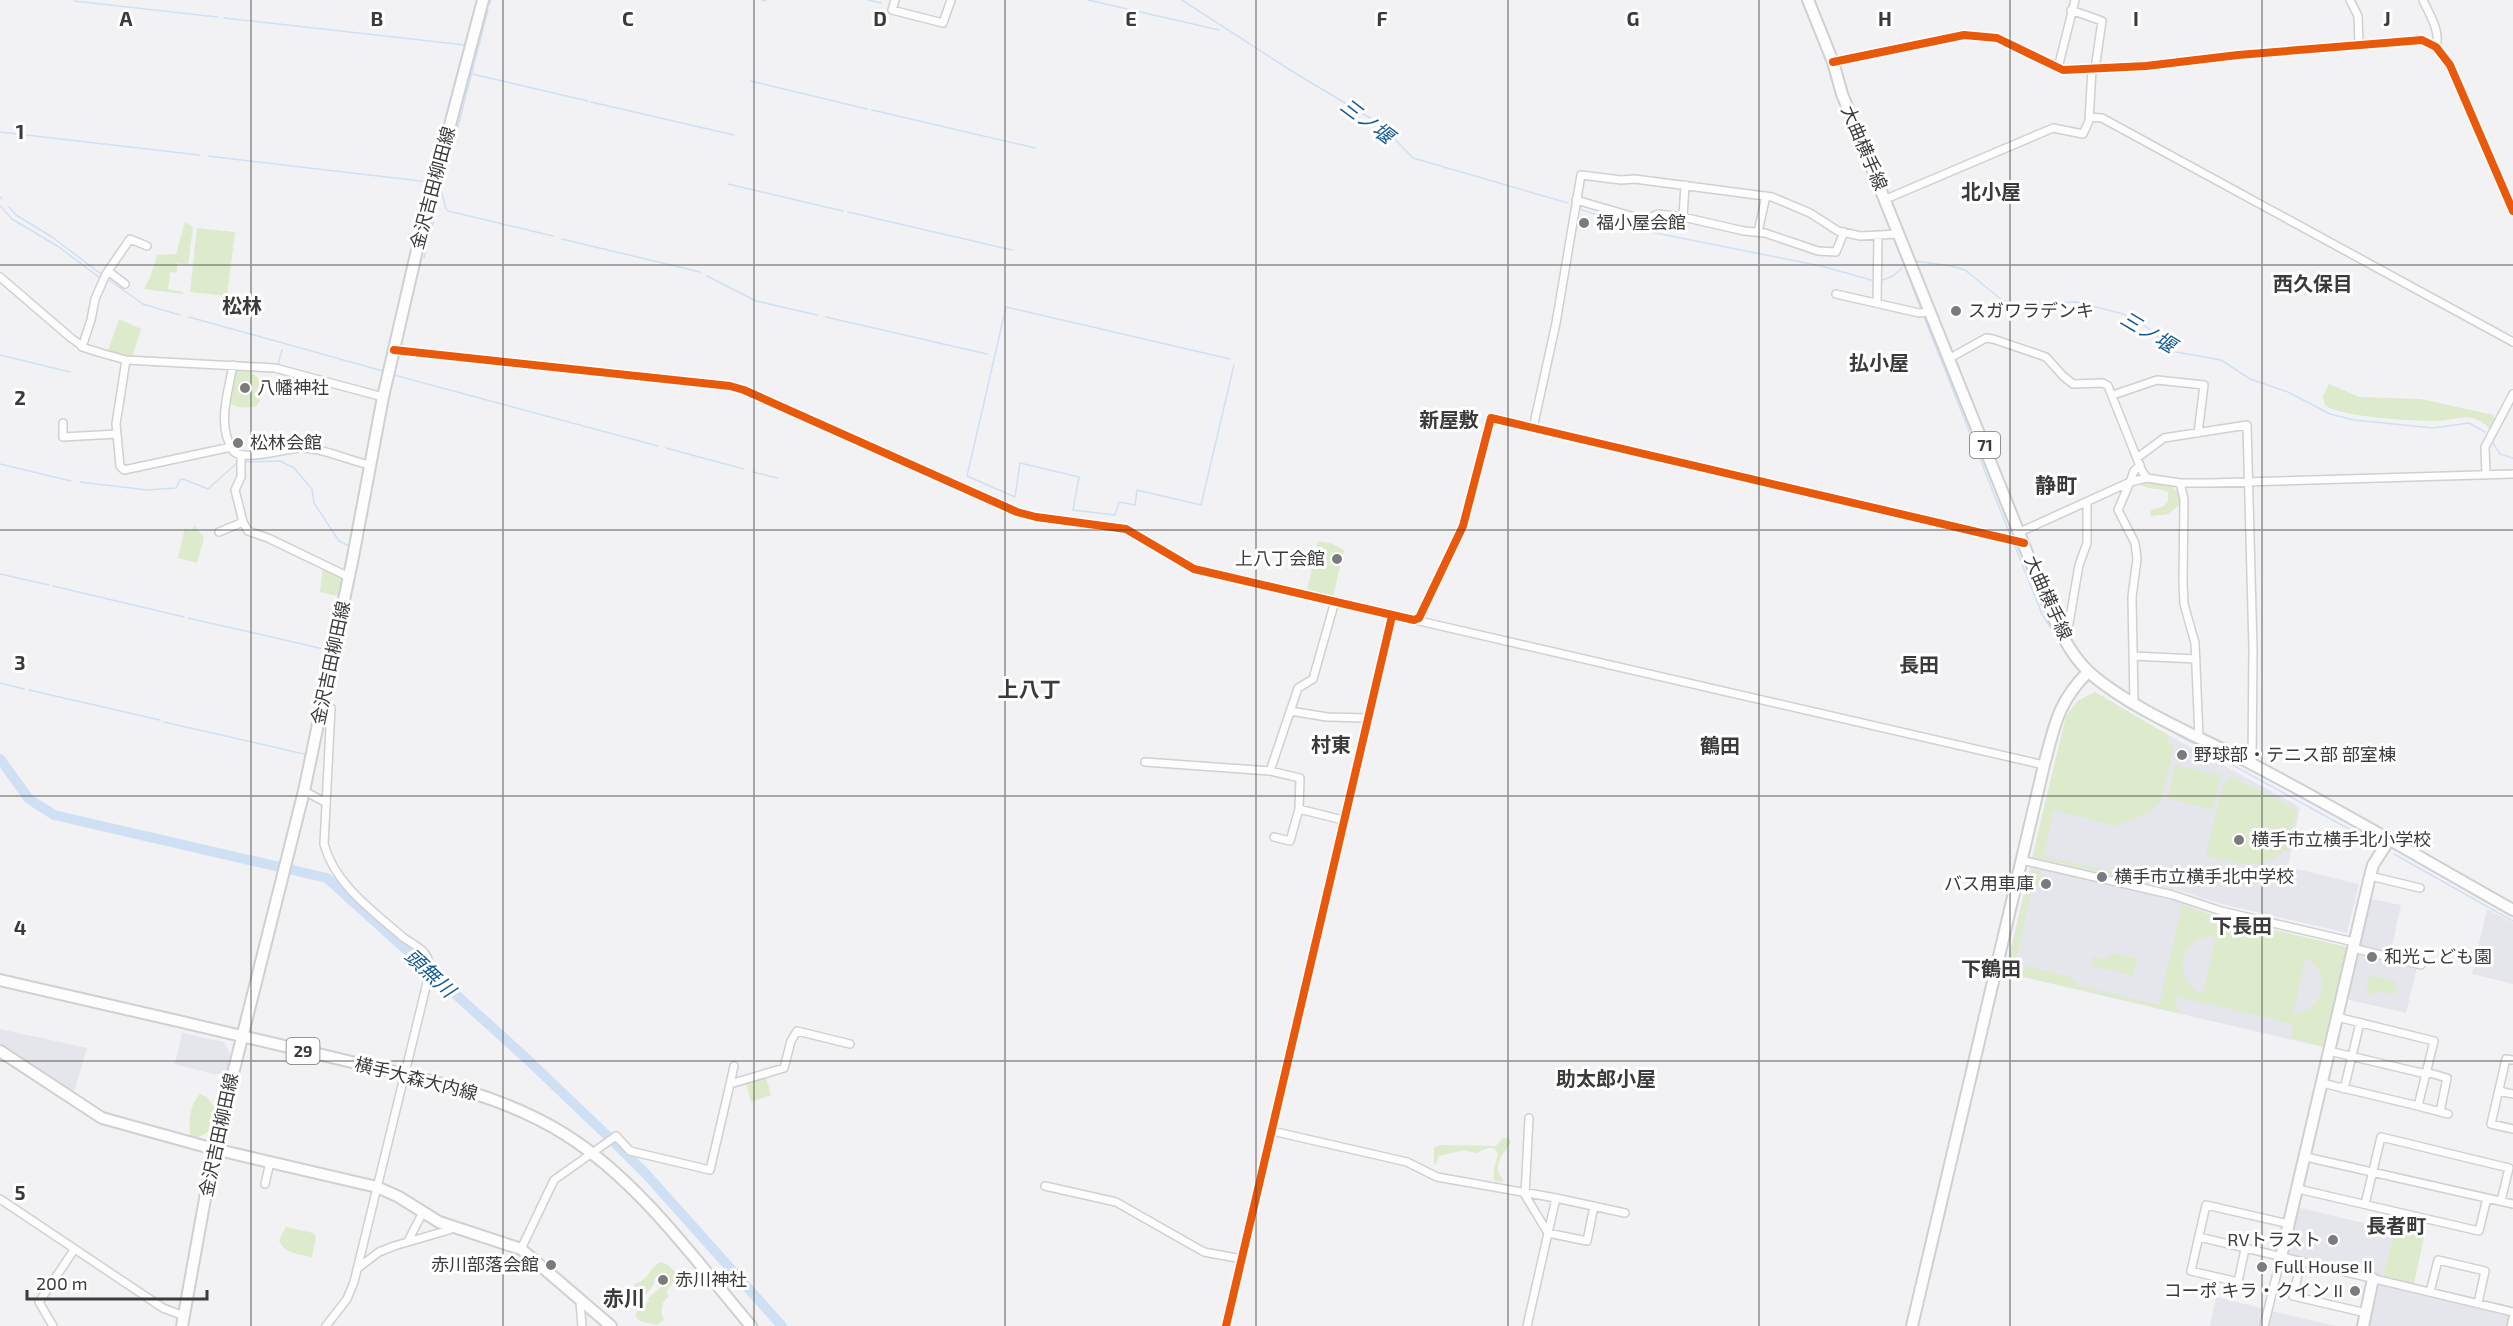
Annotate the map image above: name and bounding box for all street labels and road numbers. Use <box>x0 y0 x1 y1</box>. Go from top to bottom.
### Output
street label: 大曲横手線 <box>1837 102 1893 193</box>
street label: 金沢吉田柳田線 <box>405 124 459 251</box>
road number: 71 <box>1970 432 2000 458</box>
street label: 大曲横手線 <box>2021 552 2077 643</box>
street label: 金沢吉田柳田線 <box>306 599 354 727</box>
road number: 29 <box>286 1038 320 1064</box>
street label: 横手大森大内線 <box>352 1052 480 1104</box>
street label: 金沢吉田柳田線 <box>194 1071 242 1199</box>

